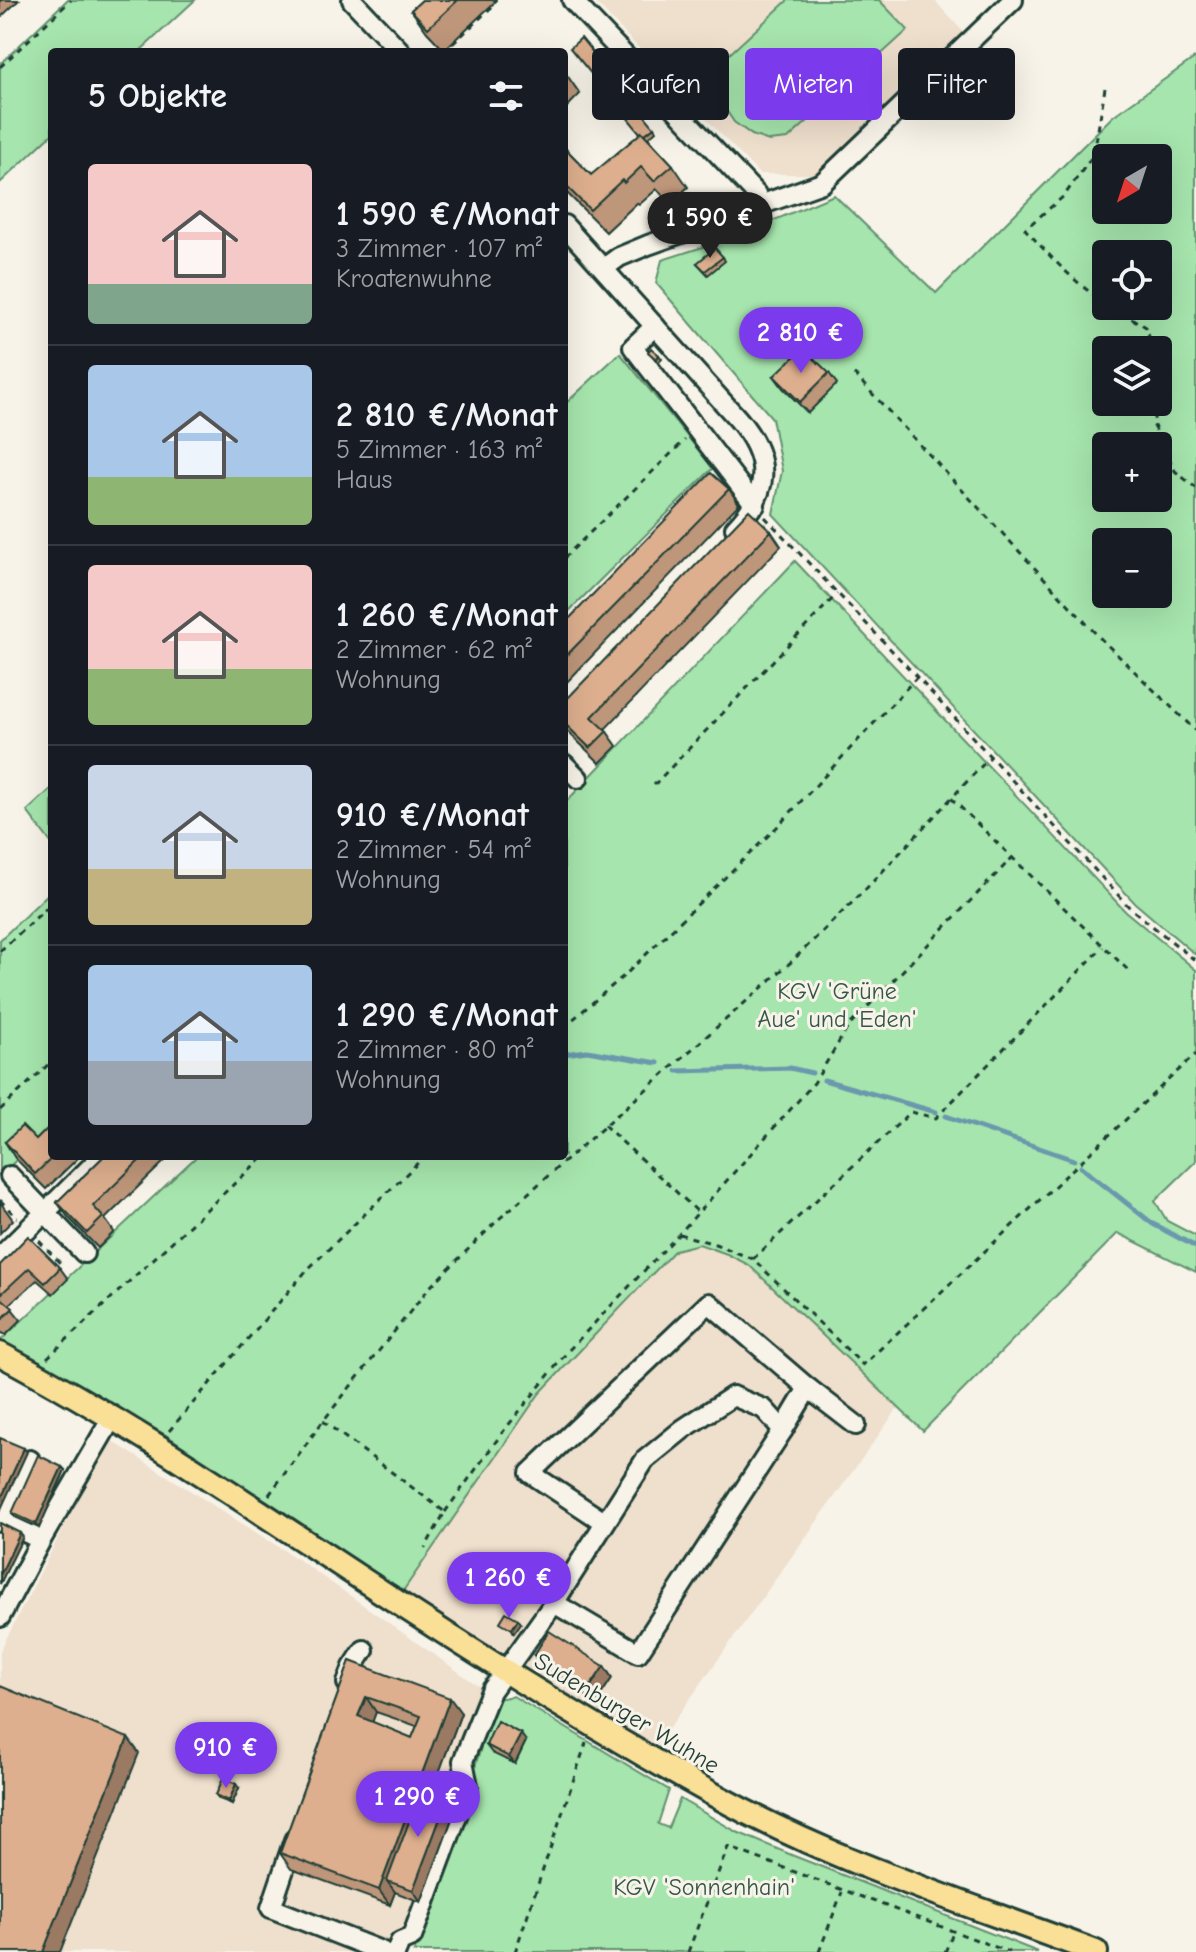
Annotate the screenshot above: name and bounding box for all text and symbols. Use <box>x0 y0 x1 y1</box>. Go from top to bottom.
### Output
chip: Kaufen <box>592 48 729 120</box>
chip: Mieten <box>745 48 882 120</box>
chip: Filter <box>898 48 1015 120</box>
icon: filters <box>484 74 528 118</box>
text: 5 Objekte <box>88 76 227 116</box>
north arrow <box>1092 144 1172 224</box>
map controls <box>1092 144 1172 608</box>
pin: 1 590 € <box>636 192 784 260</box>
text: 1 590 €/Monat <box>336 194 559 234</box>
icon: home <box>152 196 248 292</box>
text: 1 590 € <box>666 203 754 233</box>
text: 3 Zimmer · 107 m² <box>336 234 542 264</box>
button: locate <box>1092 240 1172 320</box>
text: Kroatenwuhne <box>336 264 492 294</box>
pin: 2 810 € <box>727 307 875 375</box>
text: 2 810 € <box>757 318 845 348</box>
button: layers <box>1092 336 1172 416</box>
text: 2 810 €/Monat <box>336 395 558 435</box>
icon: home <box>152 397 248 493</box>
button: + <box>1092 432 1172 512</box>
text: 5 Zimmer · 163 m² <box>336 435 542 465</box>
text: Haus <box>336 465 392 495</box>
button: − <box>1092 528 1172 608</box>
text: 1 260 €/Monat <box>336 595 558 635</box>
icon: home <box>152 597 248 693</box>
text: 2 Zimmer · 62 m² <box>336 635 532 665</box>
text: Wohnung <box>336 665 441 695</box>
text: 910 €/Monat <box>336 795 529 835</box>
icon: home <box>152 797 248 893</box>
text: 2 Zimmer · 54 m² <box>336 835 531 865</box>
text: Wohnung <box>336 865 441 895</box>
park label: KGV 'Grüne Aue' und 'Eden' <box>757 977 917 1033</box>
text: 1 290 €/Monat <box>336 995 558 1035</box>
icon: home <box>152 997 248 1093</box>
text: 2 Zimmer · 80 m² <box>336 1035 534 1065</box>
text: Wohnung <box>336 1065 441 1095</box>
pin: 1 260 € <box>435 1552 583 1620</box>
text: 1 260 € <box>465 1563 553 1593</box>
street label: Sudenburger Wuhne <box>529 1647 725 1779</box>
pin: 910 € <box>170 1722 282 1790</box>
text: 910 € <box>193 1733 259 1763</box>
pin: 1 290 € <box>344 1771 492 1839</box>
text: 1 290 € <box>374 1782 462 1812</box>
park label: KGV 'Sonnenhain' <box>613 1873 795 1901</box>

